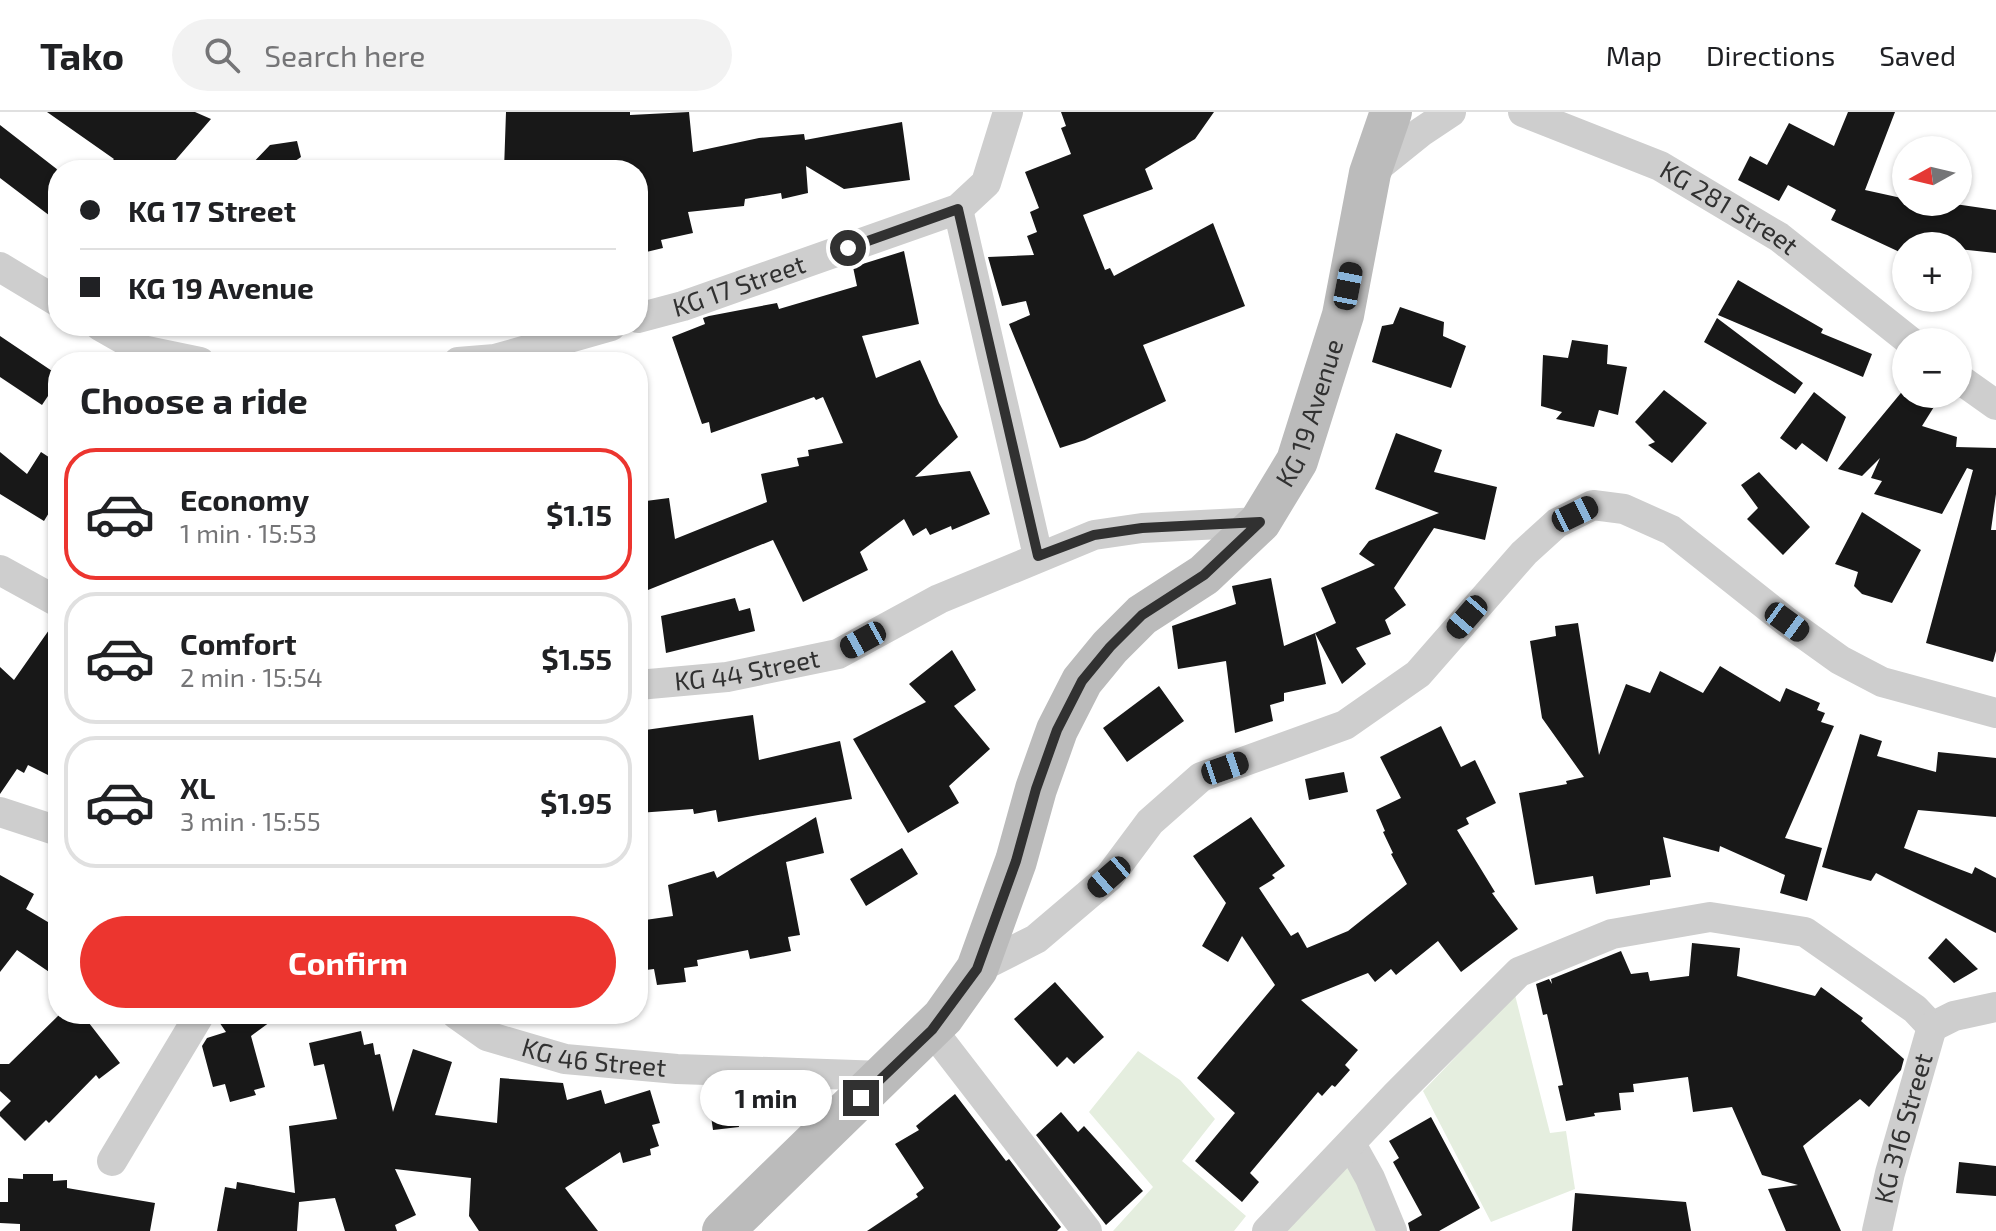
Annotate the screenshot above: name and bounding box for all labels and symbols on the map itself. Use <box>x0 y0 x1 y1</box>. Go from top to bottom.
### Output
north arrow <box>1892 136 1972 216</box>
street label: KG 281 Street <box>1655 153 1805 261</box>
route start <box>830 230 866 266</box>
street label: KG 17 Street <box>669 247 809 322</box>
car <box>1332 260 1364 312</box>
street label: KG 19 Avenue <box>1268 335 1348 492</box>
car <box>1548 493 1602 535</box>
car <box>1442 591 1492 643</box>
car <box>1761 598 1813 646</box>
car <box>836 618 890 662</box>
street label: KG 44 Street <box>673 641 822 696</box>
car <box>1198 749 1252 787</box>
car <box>1083 852 1135 902</box>
street label: KG 46 Street <box>519 1030 668 1082</box>
street label: KG 316 Street <box>1867 1049 1938 1206</box>
callout: 1 min <box>701 1070 833 1126</box>
route end <box>843 1080 879 1116</box>

